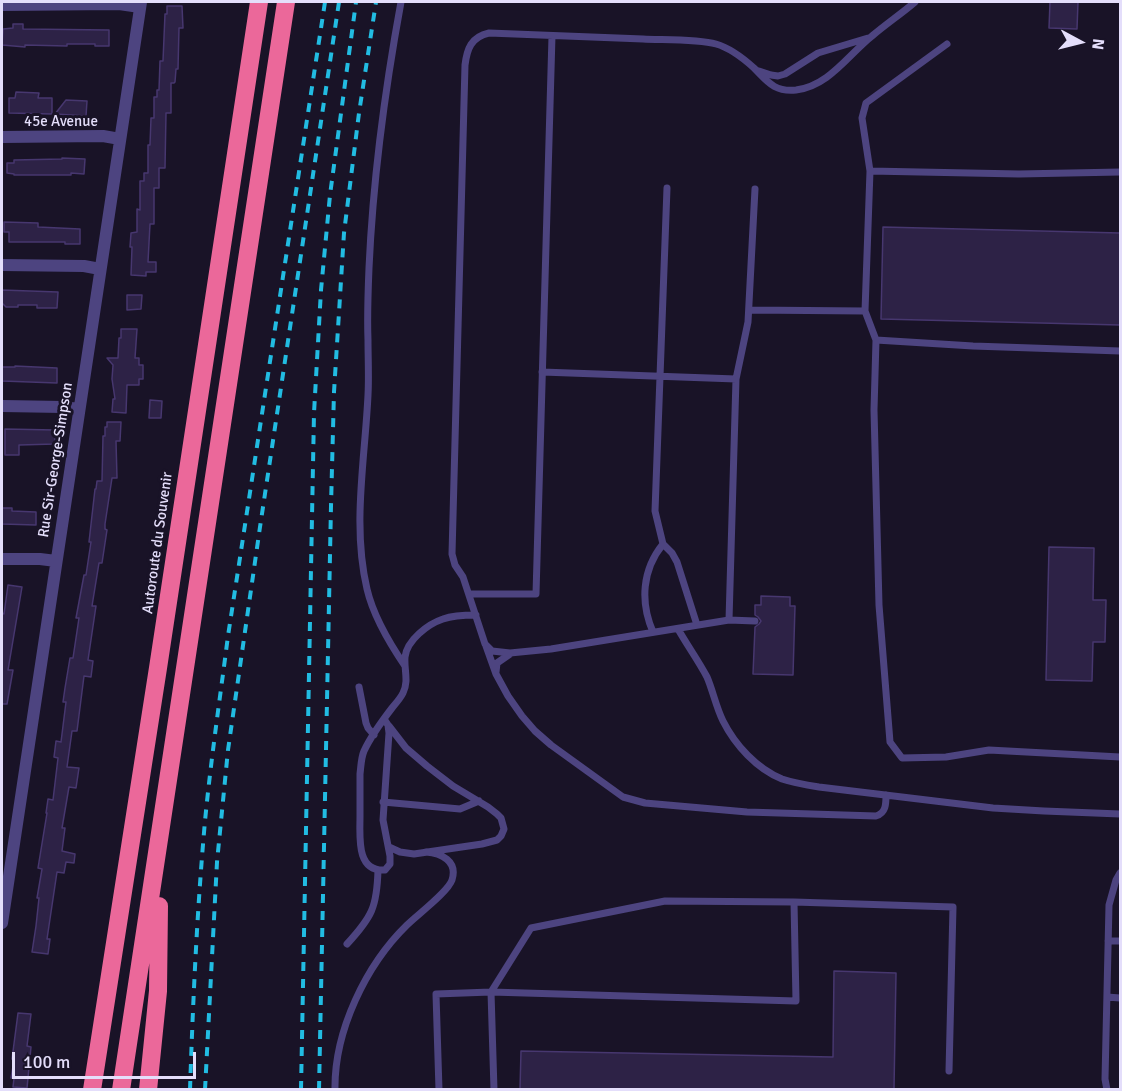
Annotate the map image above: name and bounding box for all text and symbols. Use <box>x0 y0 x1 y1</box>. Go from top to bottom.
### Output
north arrow <box>1050 12 1110 72</box>
text: N <box>1087 37 1108 51</box>
street label: 45e Avenue <box>24 113 98 131</box>
street label: Rue Sir-George-Simpson <box>35 381 77 539</box>
street label: Autoroute du Souvenir <box>139 471 177 615</box>
scale bar <box>15 1040 200 1078</box>
text: 100 m <box>23 1051 70 1073</box>

